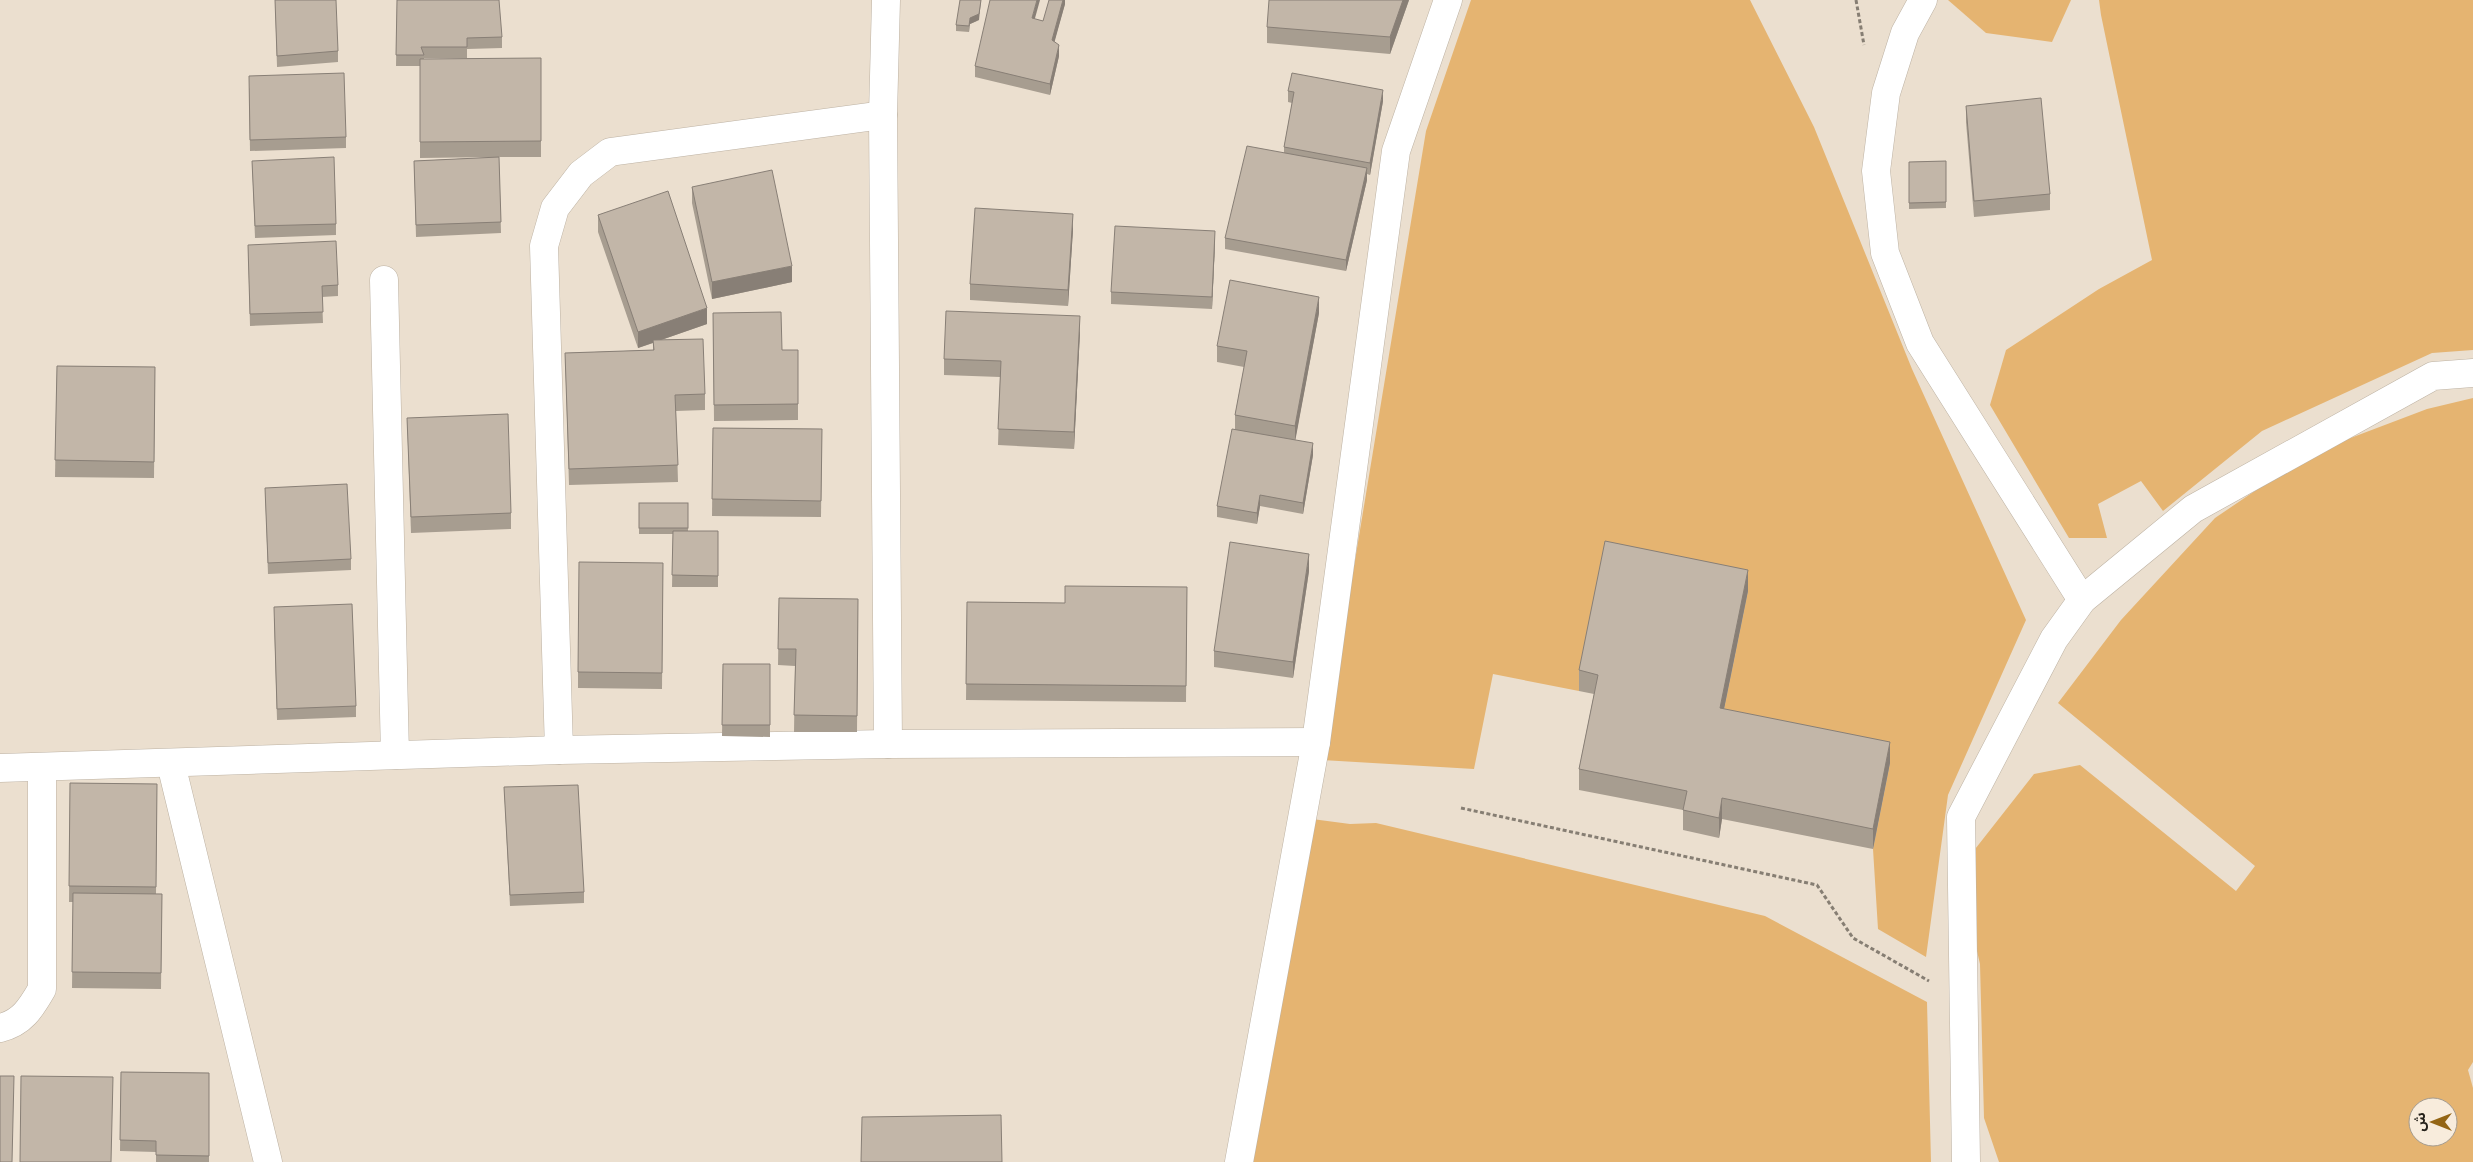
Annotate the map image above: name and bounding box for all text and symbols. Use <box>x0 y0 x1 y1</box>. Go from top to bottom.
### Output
north arrow <box>2408 1097 2458 1147</box>
text: ش <box>2412 1112 2428 1132</box>

